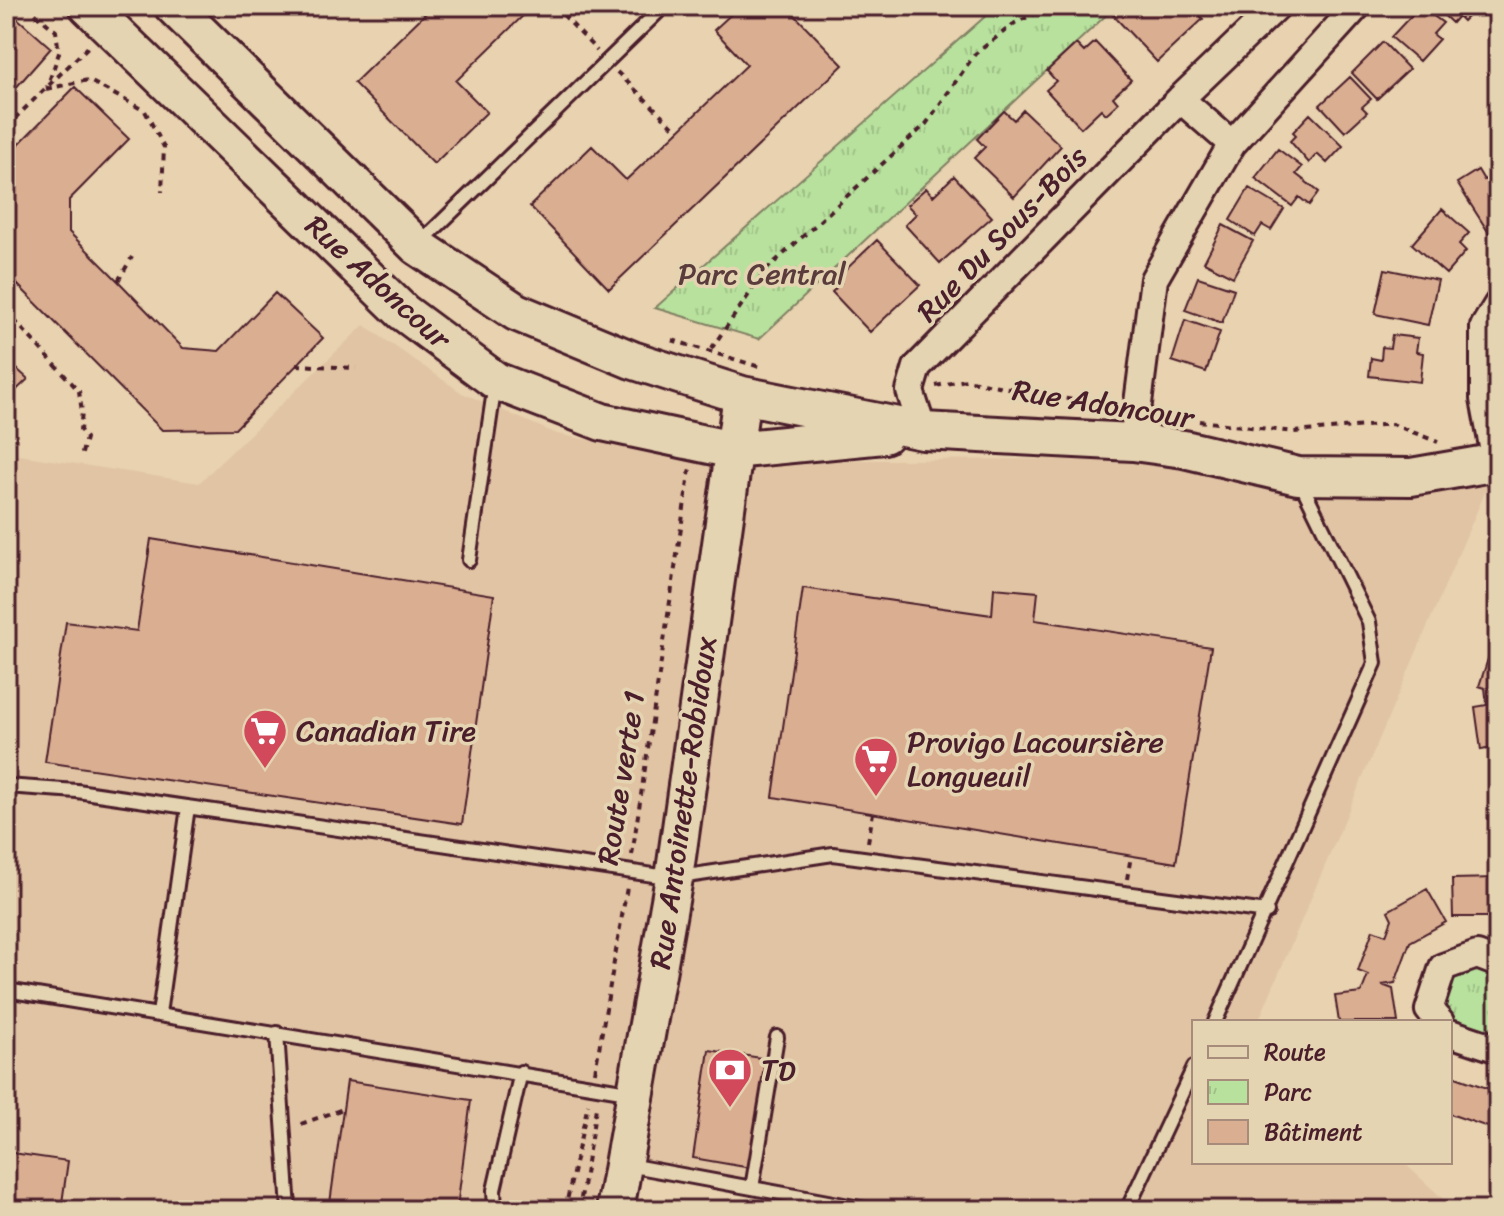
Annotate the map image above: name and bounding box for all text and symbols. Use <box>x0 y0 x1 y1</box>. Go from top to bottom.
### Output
street label: Rue Du Sous-Bois <box>903 132 1102 336</box>
street label: Rue Adoncour <box>292 201 465 364</box>
park label: Parc Central <box>678 247 846 301</box>
street label: Rue Adoncour <box>1009 363 1199 445</box>
street label: Rue Antoinette-Robidoux <box>633 633 733 973</box>
street label: Route verte 1 <box>581 687 661 869</box>
place label: Canadian Tire <box>296 704 476 758</box>
supermarket icon: Canadian Tire <box>241 707 289 770</box>
place label: Provigo Lacoursière Longueuil <box>907 715 1164 803</box>
supermarket icon: Provigo Lacoursière Longueuil <box>852 735 900 798</box>
legend <box>1192 1020 1452 1164</box>
text: Route <box>1264 1031 1326 1073</box>
place label: TD <box>761 1043 796 1097</box>
bank icon: TD <box>706 1046 754 1109</box>
text: Parc <box>1264 1071 1312 1113</box>
text: Bâtiment <box>1264 1111 1363 1153</box>

